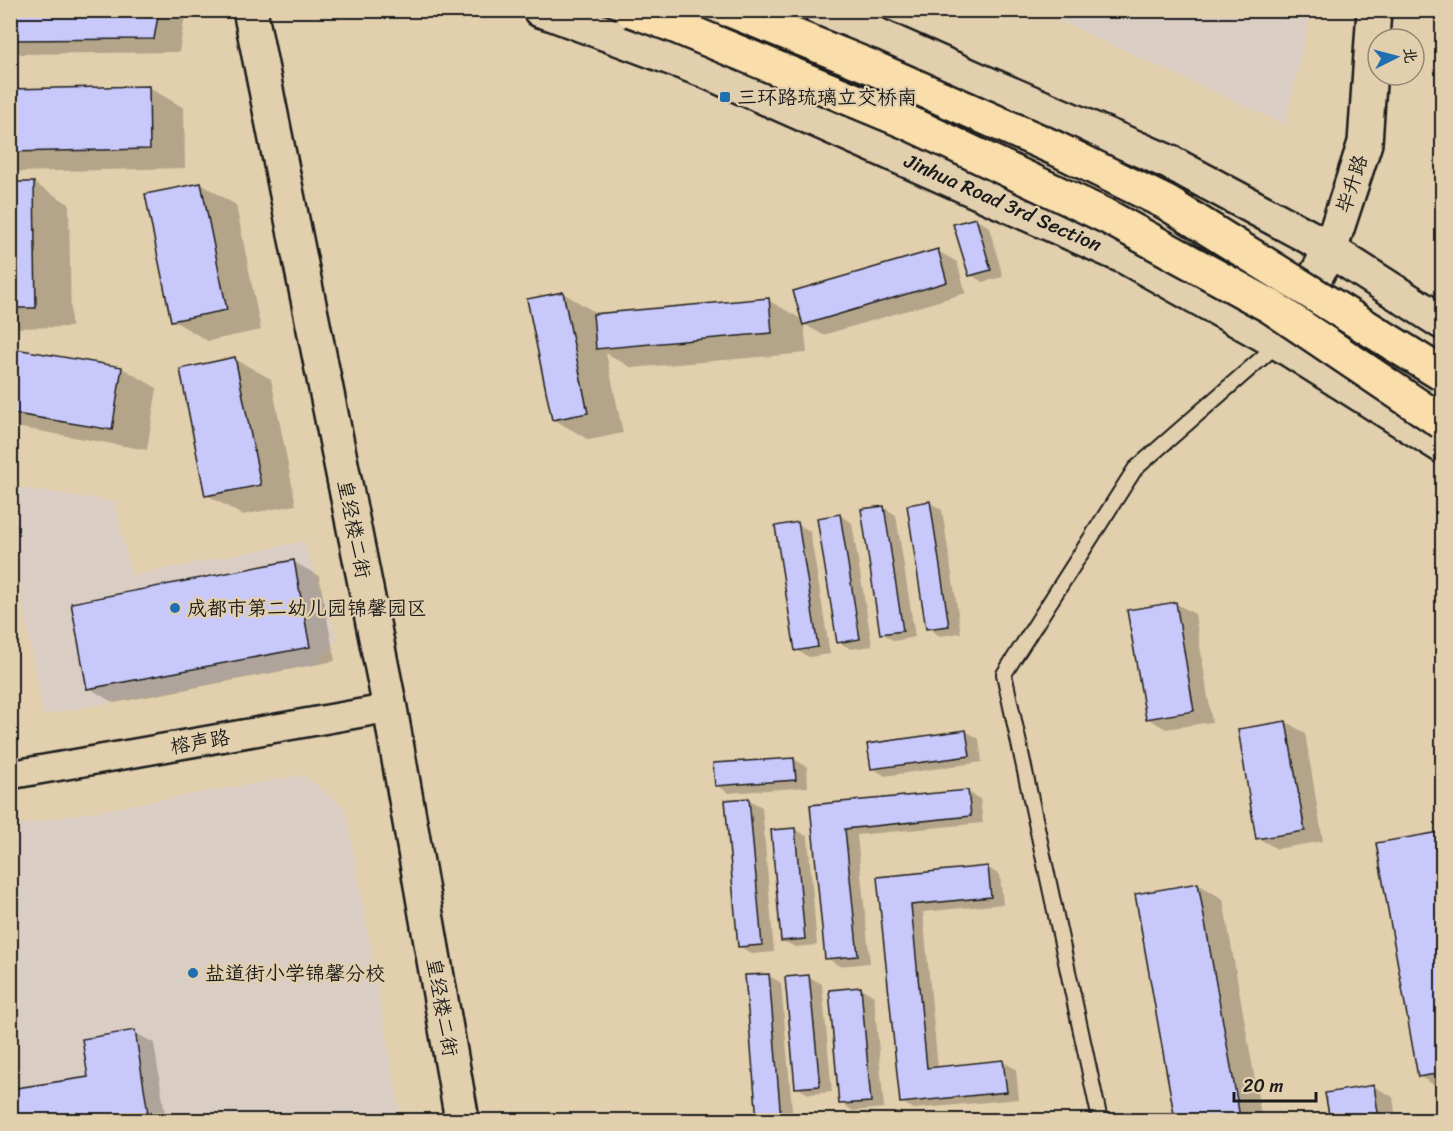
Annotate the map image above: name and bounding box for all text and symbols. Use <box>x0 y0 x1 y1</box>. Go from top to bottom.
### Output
north arrow <box>1366 27 1426 87</box>
text: 北 <box>1395 46 1426 65</box>
place label: 三环路琉璃立交桥南 <box>737 80 917 115</box>
marker: 三环路琉璃立交桥南 <box>718 90 732 104</box>
street label: Jinhua Road 3rd Section <box>898 143 1108 262</box>
street label: 毕升路 <box>1326 149 1378 218</box>
street label: 皇经楼二街 <box>327 477 381 581</box>
place label: 成都市第二幼儿园锦馨园区 <box>187 591 427 626</box>
marker: 成都市第二幼儿园锦馨园区 <box>168 601 182 615</box>
street label: 榕声路 <box>167 719 234 764</box>
street label: 皇经楼二街 <box>416 955 468 1059</box>
place label: 盐道街小学锦馨分校 <box>205 956 385 991</box>
marker: 盐道街小学锦馨分校 <box>186 966 200 980</box>
scale bar <box>1234 1065 1316 1103</box>
text: 20 m <box>1243 1070 1283 1102</box>

